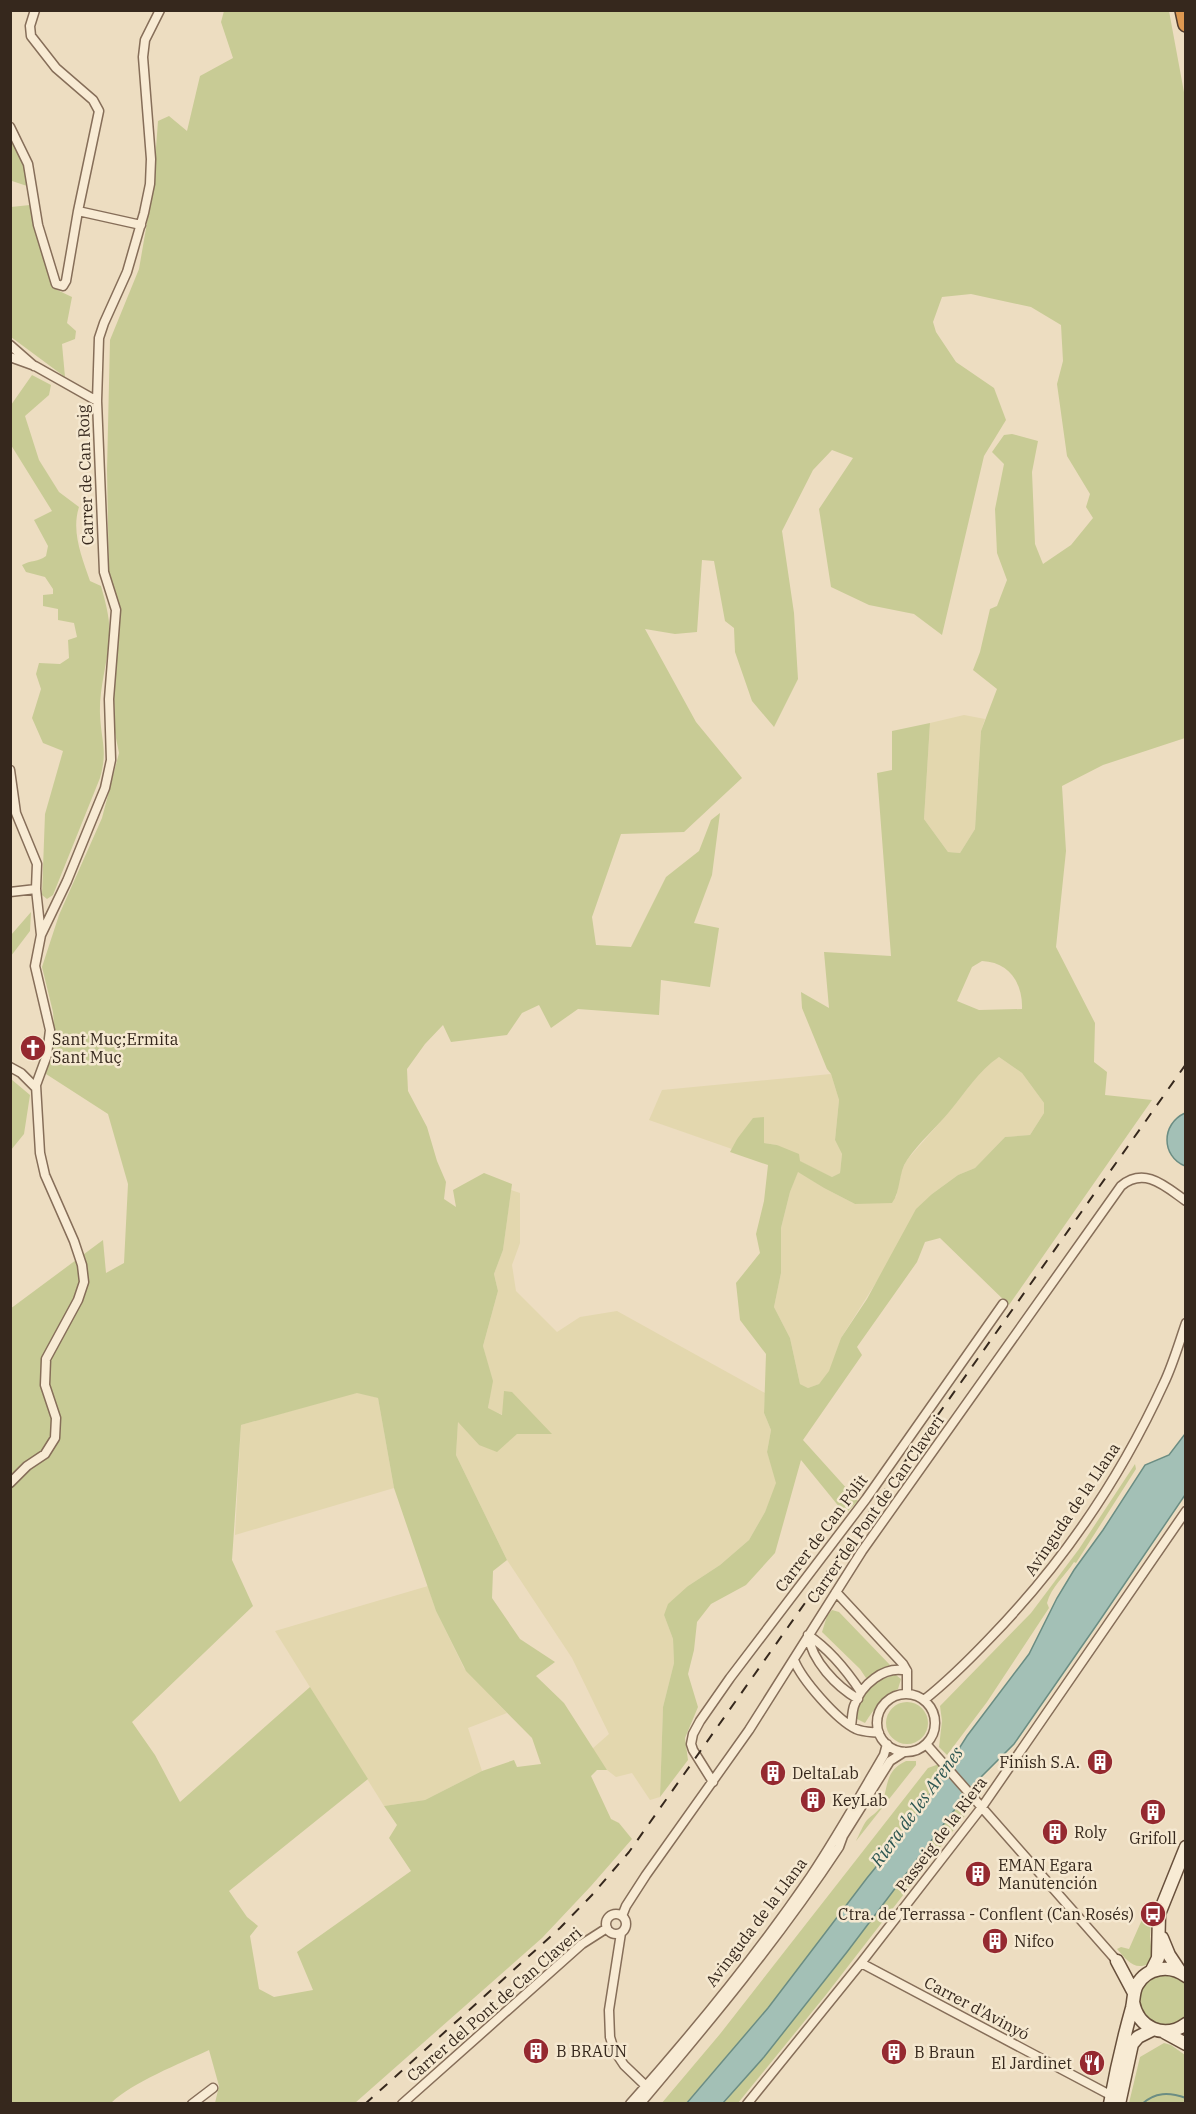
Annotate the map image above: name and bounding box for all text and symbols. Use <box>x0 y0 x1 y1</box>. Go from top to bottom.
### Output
street label: Carrer de Can Roig <box>73 404 97 546</box>
place label: Sant Muç;Ermita Sant Muç <box>52 1029 179 1067</box>
church icon: Sant Muç;Ermita Sant Muç <box>18 1033 48 1063</box>
street label: Carrer del Pont de Can Claveri <box>802 1411 948 1607</box>
street label: Avinguda de la Llana <box>1020 1438 1124 1579</box>
street label: Carrer de Can Pòlit <box>770 1470 872 1596</box>
water label: Riera de les Arenes <box>865 1742 968 1872</box>
building icon: Finish S.A. <box>1085 1747 1115 1777</box>
place label: Finish S.A. <box>999 1752 1080 1772</box>
building icon: DeltaLab <box>758 1758 788 1788</box>
place label: DeltaLab <box>792 1763 859 1783</box>
street label: Passeig de la Riera <box>891 1772 991 1896</box>
building icon: KeyLab <box>798 1785 828 1815</box>
place label: KeyLab <box>832 1790 888 1810</box>
building icon: Grifoll <box>1138 1797 1168 1827</box>
building icon: Roly <box>1040 1817 1070 1847</box>
place label: Roly <box>1074 1822 1107 1842</box>
place label: Grifoll <box>1129 1828 1177 1848</box>
street label: Avinguda de la Llana <box>701 1853 811 1990</box>
place label: EMAN Egara Manutención <box>998 1855 1098 1893</box>
building icon: EMAN Egara Manutención <box>963 1859 993 1889</box>
bus stop icon: Ctra. de Terrassa - Conflent (Can Rosés) <box>1138 1899 1168 1929</box>
place label: Ctra. de Terrassa - Conflent (Can Rosés) <box>838 1904 1134 1924</box>
street label: Carrer del Pont de Can Claveri <box>402 1923 586 2085</box>
building icon: Nifco <box>980 1926 1010 1956</box>
place label: Nifco <box>1014 1931 1054 1951</box>
street label: Carrer d'Avinyó <box>921 1972 1033 2044</box>
building icon: B BRAUN <box>521 2036 551 2066</box>
building icon: B Braun <box>879 2037 909 2067</box>
place label: B BRAUN <box>556 2041 627 2061</box>
place label: B Braun <box>914 2042 975 2062</box>
restaurant icon: El Jardinet <box>1077 2048 1107 2078</box>
place label: El Jardinet <box>991 2053 1072 2073</box>

